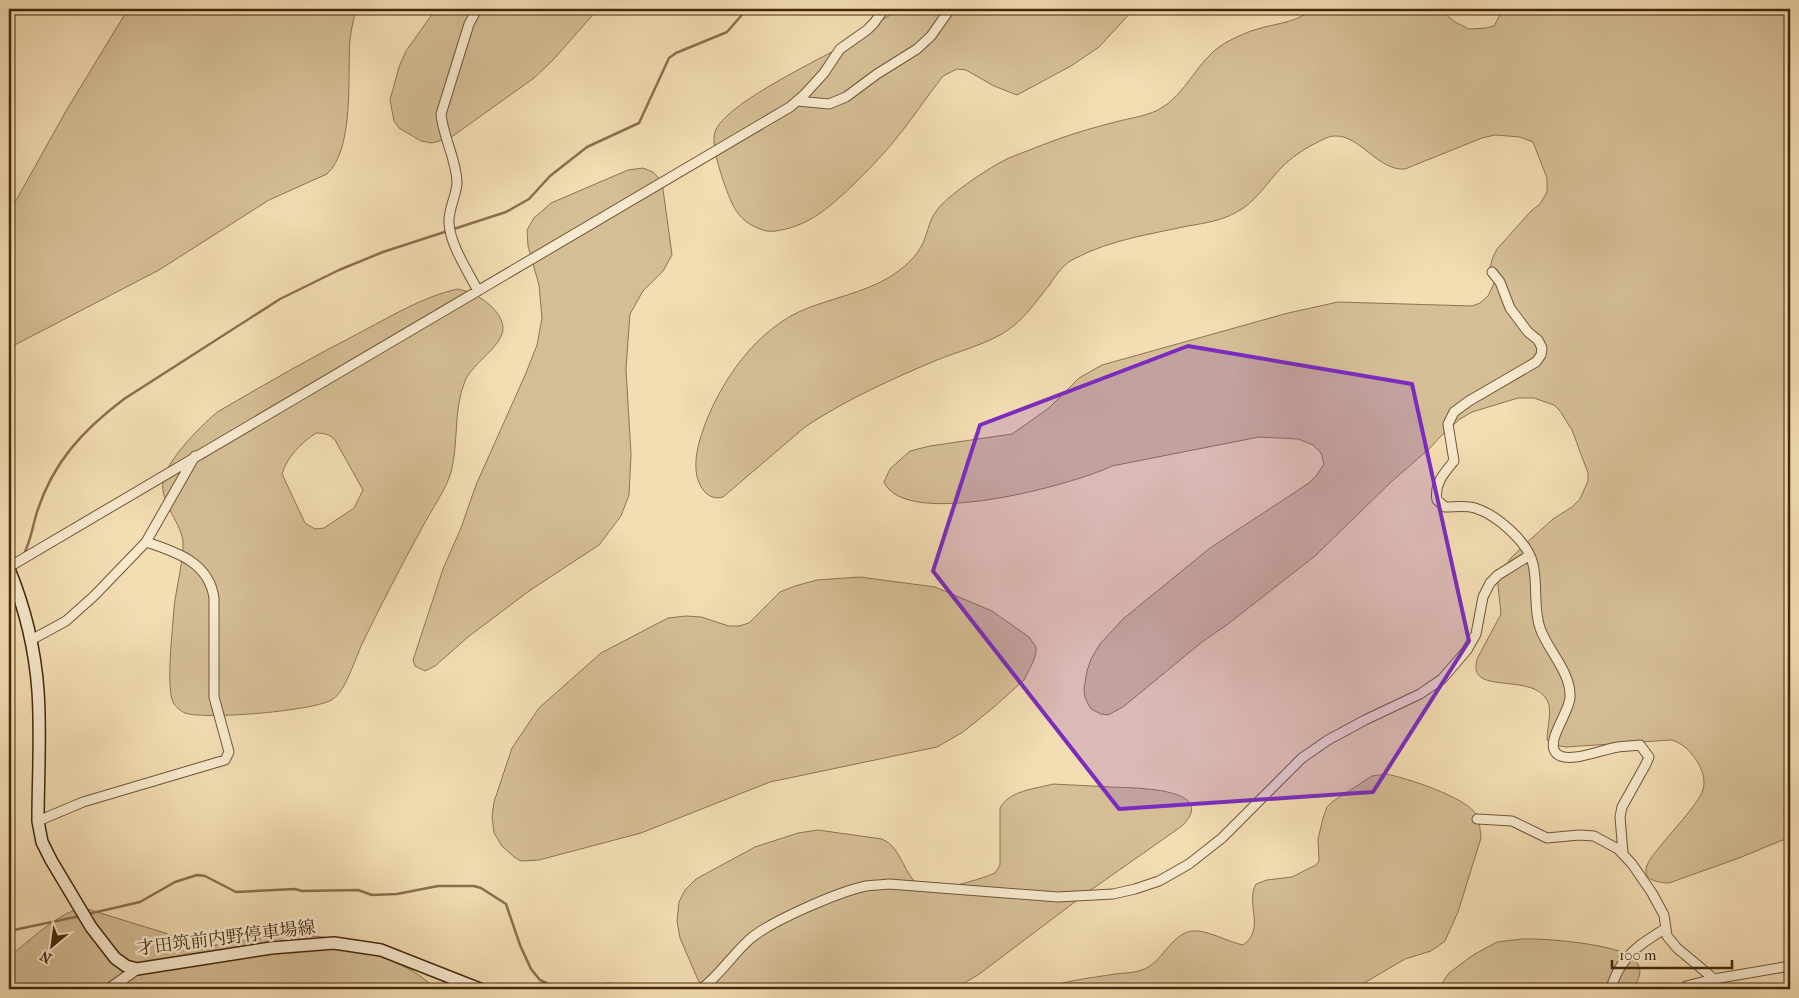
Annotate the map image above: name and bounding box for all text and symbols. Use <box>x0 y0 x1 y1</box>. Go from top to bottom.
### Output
street label: 才田筑前内野停車場線 <box>135 917 317 959</box>
north arrow <box>28 920 78 970</box>
scale bar <box>1612 938 1732 970</box>
text: 100 m <box>1619 946 1657 964</box>
text: N <box>37 947 55 967</box>

